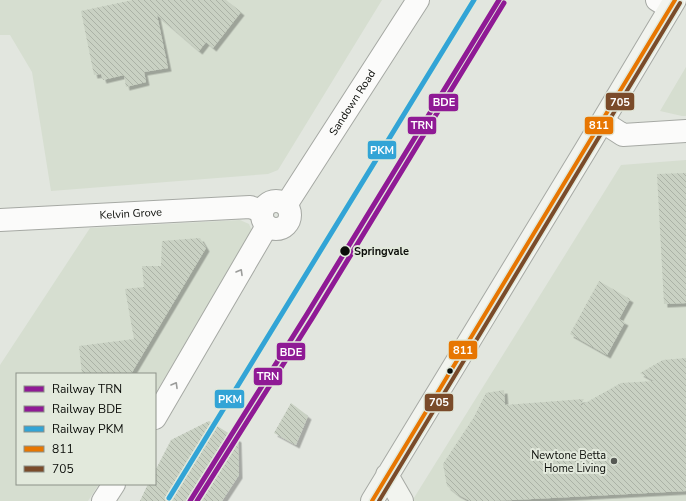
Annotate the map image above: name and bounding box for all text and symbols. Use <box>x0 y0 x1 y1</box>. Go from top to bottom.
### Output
street label: Sandown Road <box>325 67 379 138</box>
line badge: 705 <box>605 92 635 111</box>
line badge: BDE <box>428 93 459 112</box>
text: BDE <box>433 95 455 110</box>
text: 705 <box>610 95 630 110</box>
line badge: TRN <box>407 116 437 135</box>
line badge: 811 <box>584 116 614 135</box>
text: TRN <box>411 118 433 133</box>
text: 811 <box>589 118 609 133</box>
line badge: PKM <box>367 140 397 160</box>
text: PKM <box>370 143 394 158</box>
street label: Kelvin Grove <box>99 204 163 222</box>
marker: Springvale <box>338 244 352 258</box>
place label: Springvale <box>354 244 409 259</box>
one-way arrow <box>236 269 243 276</box>
line badge: 811 <box>448 340 478 360</box>
line badge: BDE <box>276 342 306 361</box>
text: 811 <box>453 343 473 358</box>
text: BDE <box>280 345 302 360</box>
unlabelled marker <box>445 366 455 376</box>
line badge: TRN <box>253 367 283 386</box>
text: TRN <box>257 369 279 384</box>
legend <box>16 373 156 485</box>
text: Railway TRN <box>52 381 122 397</box>
one-way arrow <box>171 382 178 389</box>
line badge: PKM <box>214 389 245 409</box>
text: PKM <box>218 392 242 407</box>
line badge: 705 <box>424 393 454 412</box>
text: 705 <box>429 395 449 410</box>
text: Railway BDE <box>52 401 122 417</box>
text: Railway PKM <box>52 421 123 437</box>
text: 811 <box>52 441 74 457</box>
place label: Newtone Betta Home Living <box>531 448 606 476</box>
marker: Newtone Betta Home Living <box>609 456 619 466</box>
text: 705 <box>52 461 74 477</box>

